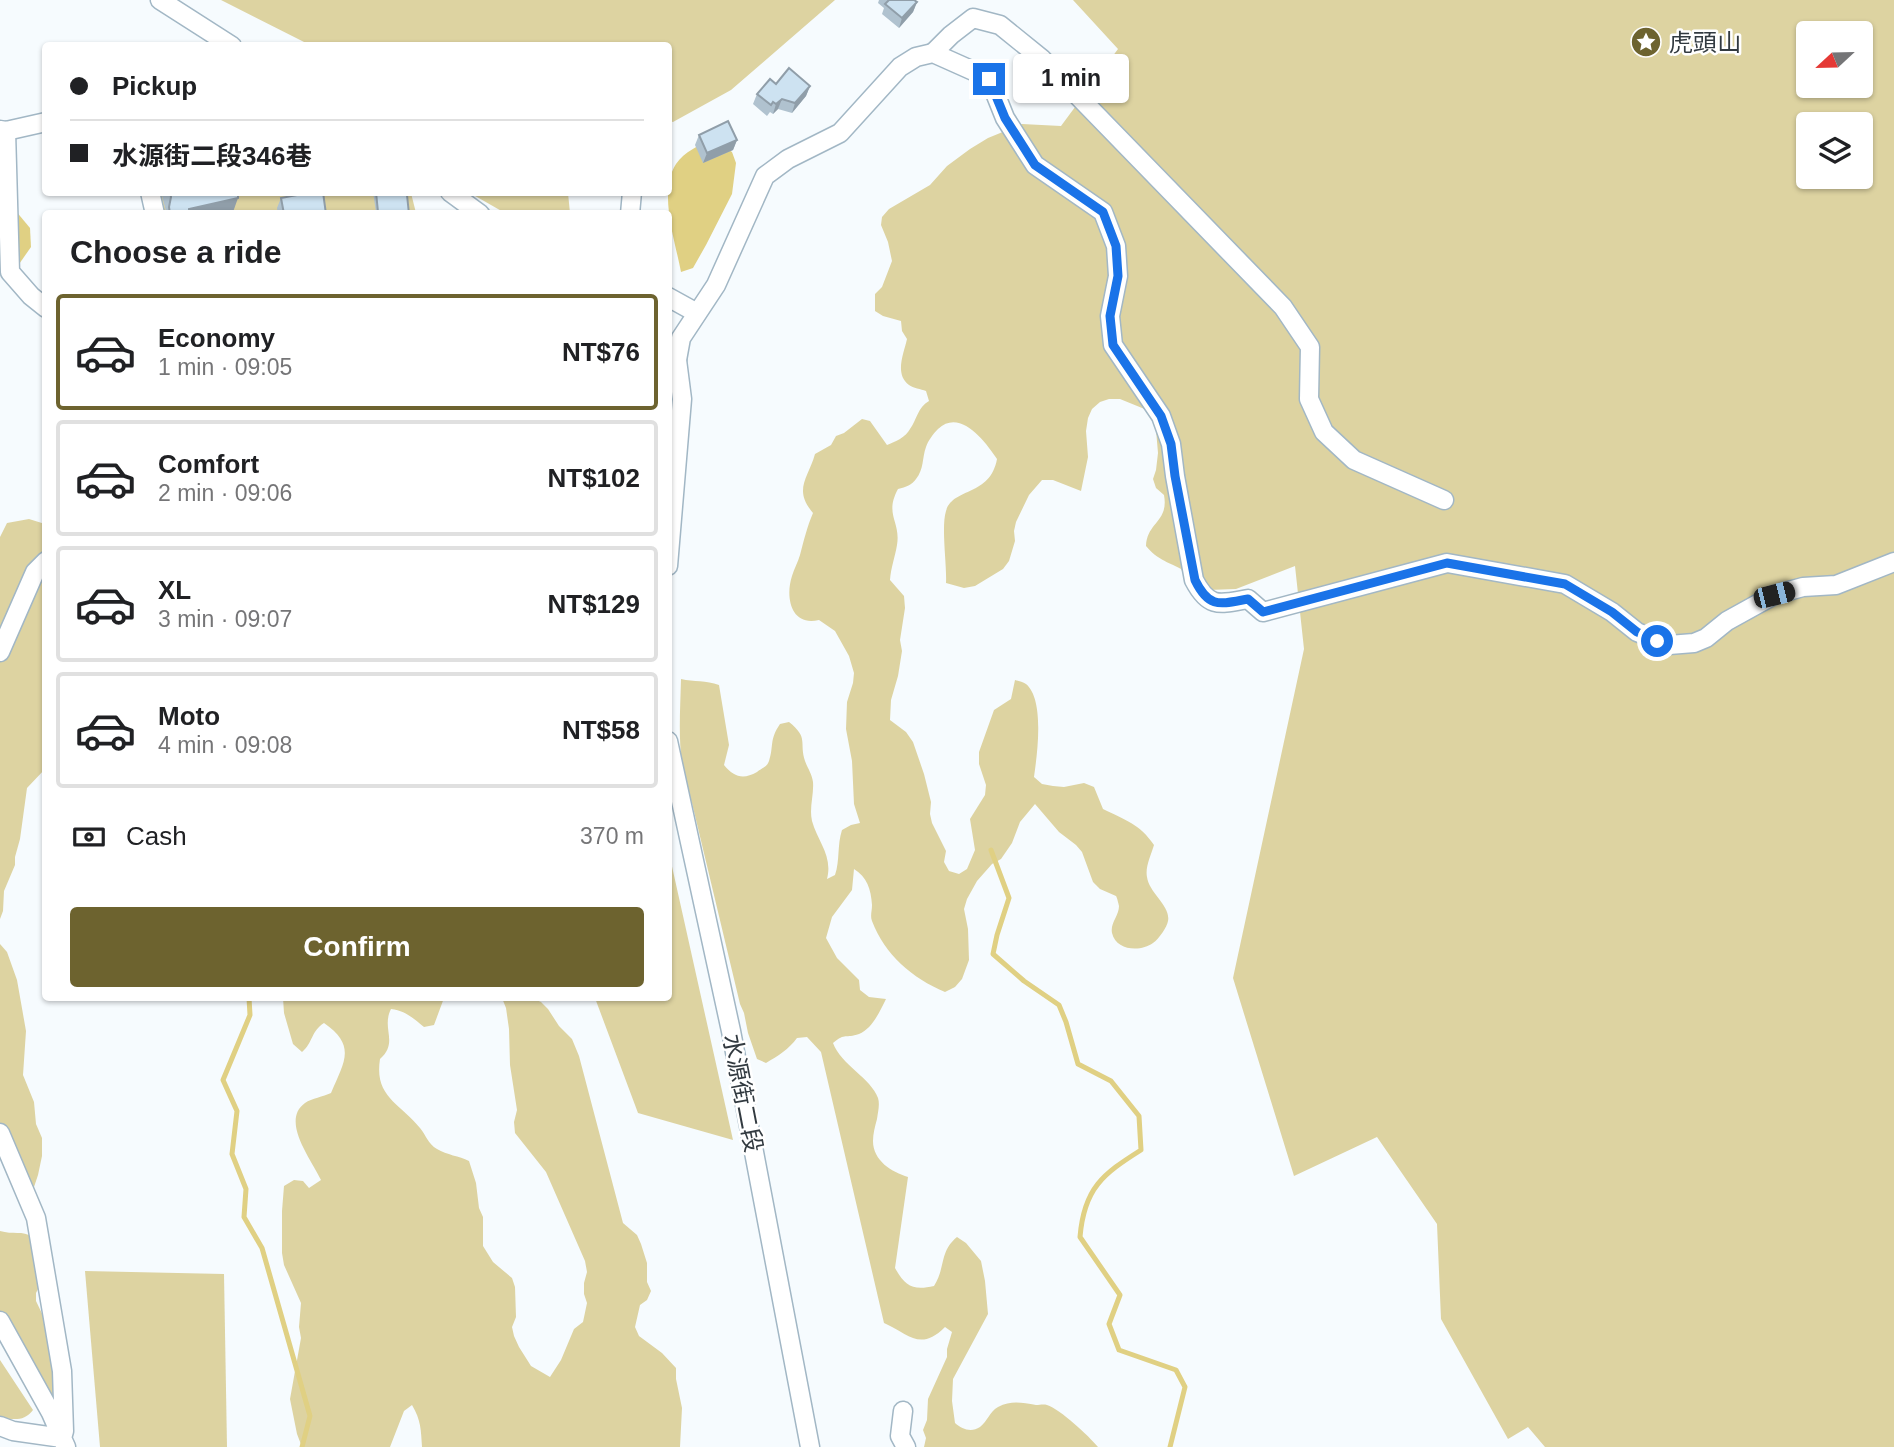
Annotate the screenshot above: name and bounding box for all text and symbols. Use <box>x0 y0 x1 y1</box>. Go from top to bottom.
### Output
north arrow <box>1796 21 1872 98</box>
map controls <box>1796 21 1873 189</box>
place icon: 虎頭山 <box>1629 25 1663 59</box>
place label: 虎頭山 <box>1669 29 1741 56</box>
callout: 1 min <box>1014 55 1129 104</box>
route end <box>973 63 1005 95</box>
text: 1 min <box>1041 65 1101 91</box>
text: Pickup <box>112 71 197 101</box>
button: layers <box>1796 112 1873 189</box>
text: 水源街二段346巷 <box>112 141 311 171</box>
text: Choose a ride <box>70 234 282 270</box>
icon: car <box>74 321 137 384</box>
text: Economy <box>158 323 275 353</box>
text: NT$76 <box>562 337 640 367</box>
text: 1 min · 09:05 <box>158 354 292 380</box>
icon: car <box>74 447 137 510</box>
text: Comfort <box>158 449 259 479</box>
text: NT$102 <box>548 463 640 493</box>
text: 2 min · 09:06 <box>158 480 292 506</box>
icon: car <box>74 573 137 636</box>
text: XL <box>158 575 191 605</box>
car <box>1752 580 1797 610</box>
text: NT$129 <box>548 589 640 619</box>
text: 3 min · 09:07 <box>158 606 292 632</box>
route start <box>1641 625 1673 657</box>
icon: car <box>74 699 137 762</box>
text: Moto <box>158 701 220 731</box>
text: NT$58 <box>562 715 640 745</box>
text: 4 min · 09:08 <box>158 732 292 758</box>
icon: cash <box>70 818 108 856</box>
text: Cash <box>126 821 187 851</box>
text: 370 m <box>580 823 644 849</box>
button: Confirm <box>70 907 644 987</box>
street label: 水源街二段 <box>718 1032 768 1154</box>

